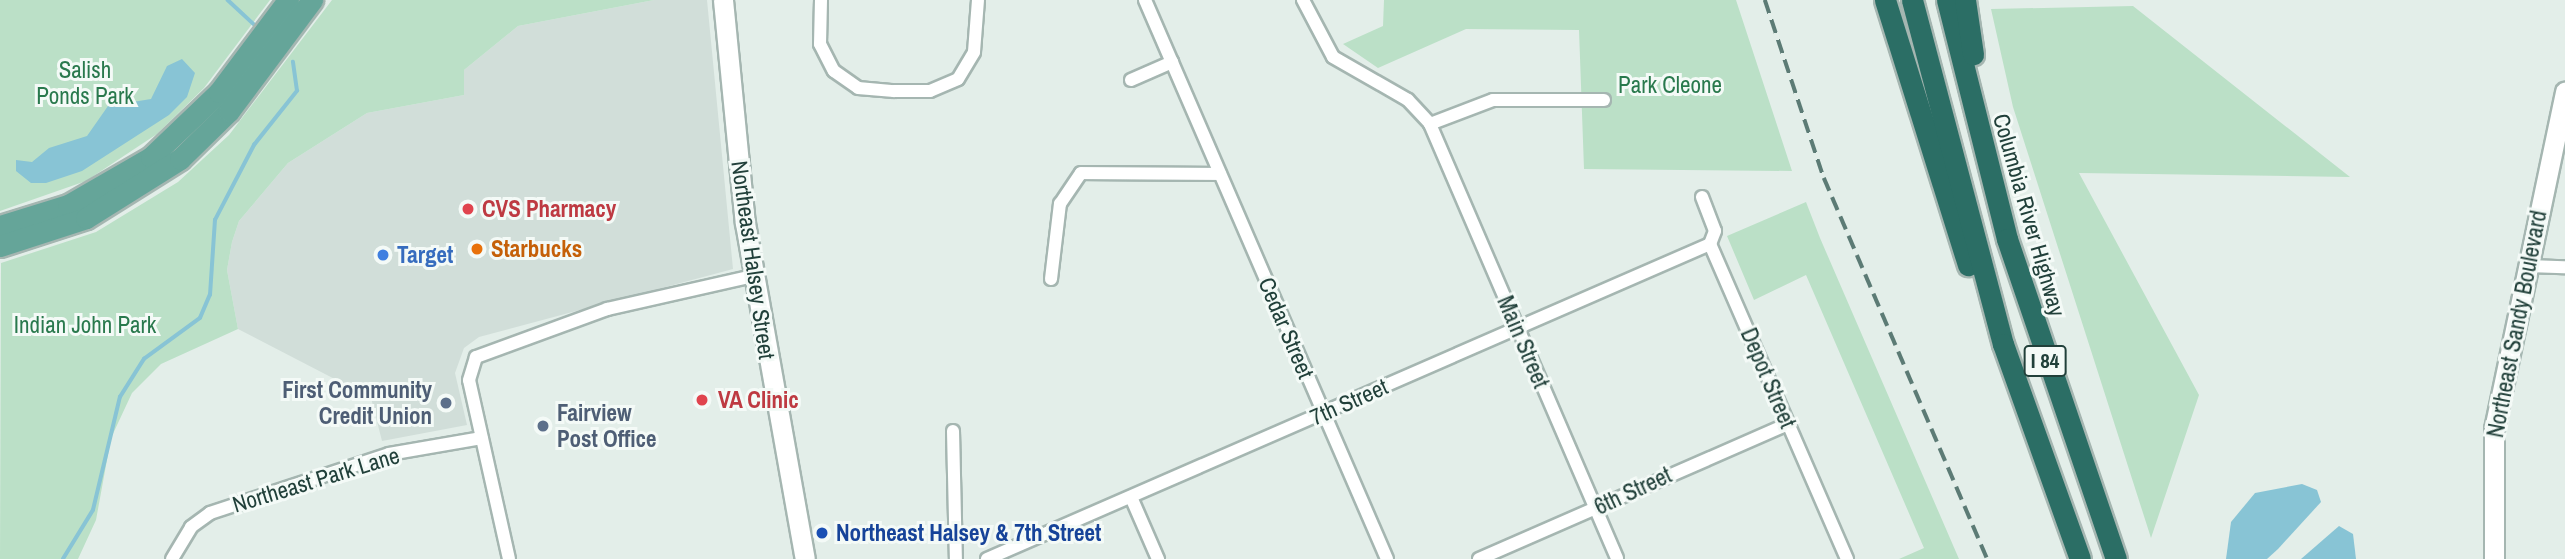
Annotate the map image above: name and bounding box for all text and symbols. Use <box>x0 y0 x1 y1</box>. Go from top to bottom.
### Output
park label: Salish Ponds Park <box>36 56 134 110</box>
park label: Park Cleone <box>1618 71 1722 99</box>
street label: Columbia River Highway <box>1987 110 2071 320</box>
street label: Northeast Halsey Street <box>725 159 781 361</box>
place label: CVS Pharmacy <box>482 195 616 223</box>
marker: CVS Pharmacy <box>460 201 476 217</box>
street label: Northeast Sandy Boulevard <box>2481 208 2553 440</box>
place label: Starbucks <box>491 235 582 263</box>
place label: Target <box>397 241 453 269</box>
marker: Starbucks <box>469 241 485 257</box>
marker: Target <box>375 247 391 263</box>
street label: Cedar Street <box>1252 273 1320 383</box>
street label: Main Street <box>1491 292 1555 392</box>
park label: Indian John Park <box>14 311 156 339</box>
street label: Depot Street <box>1735 324 1801 432</box>
road number: I 84 <box>2022 344 2068 378</box>
street label: 7th Street <box>1306 373 1392 431</box>
place label: First Community Credit Union <box>282 376 432 430</box>
place label: VA Clinic <box>718 386 799 414</box>
marker: VA Clinic <box>692 390 712 410</box>
marker: First Community Credit Union <box>438 395 454 411</box>
place label: Fairview Post Office <box>557 399 657 453</box>
marker: Fairview Post Office <box>535 418 551 434</box>
street label: Northeast Park Lane <box>229 442 403 518</box>
street label: 6th Street <box>1590 461 1676 521</box>
place label: Northeast Halsey & 7th Street <box>836 519 1101 547</box>
marker: Northeast Halsey & 7th Street <box>814 525 830 541</box>

